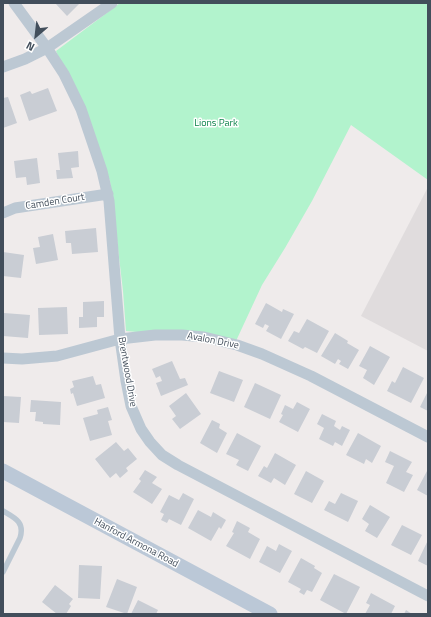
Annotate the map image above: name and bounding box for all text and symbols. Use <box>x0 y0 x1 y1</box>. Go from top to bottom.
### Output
north arrow <box>16 16 56 56</box>
text: N <box>23 38 37 55</box>
park label: Lions Park <box>194 118 238 130</box>
street label: Camden Court <box>25 191 85 213</box>
street label: Avalon Drive <box>186 330 240 352</box>
street label: Brentwood Drive <box>115 336 139 408</box>
street label: Hanford Armona Road <box>92 516 180 570</box>

